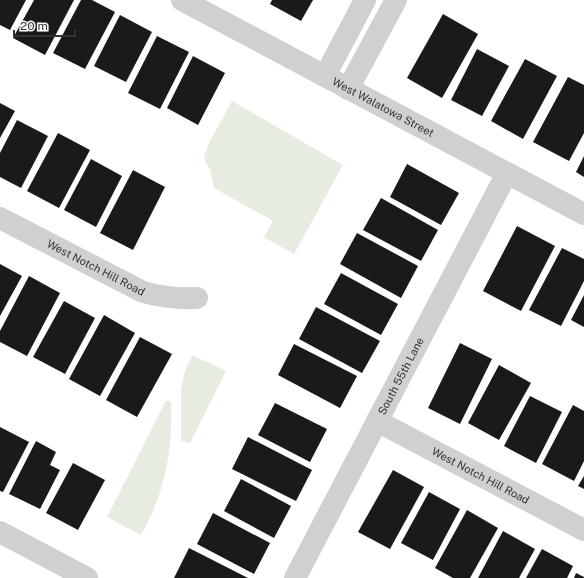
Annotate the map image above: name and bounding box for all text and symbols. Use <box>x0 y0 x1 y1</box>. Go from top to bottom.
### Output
scale bar <box>14 12 75 38</box>
text: 20 m <box>20 19 48 33</box>
street label: West Walatowa Street <box>330 75 436 139</box>
street label: West Notch Hill Road <box>45 237 147 298</box>
street label: South 55th Lane <box>376 335 426 417</box>
street label: West Notch Hill Road <box>430 445 531 506</box>

